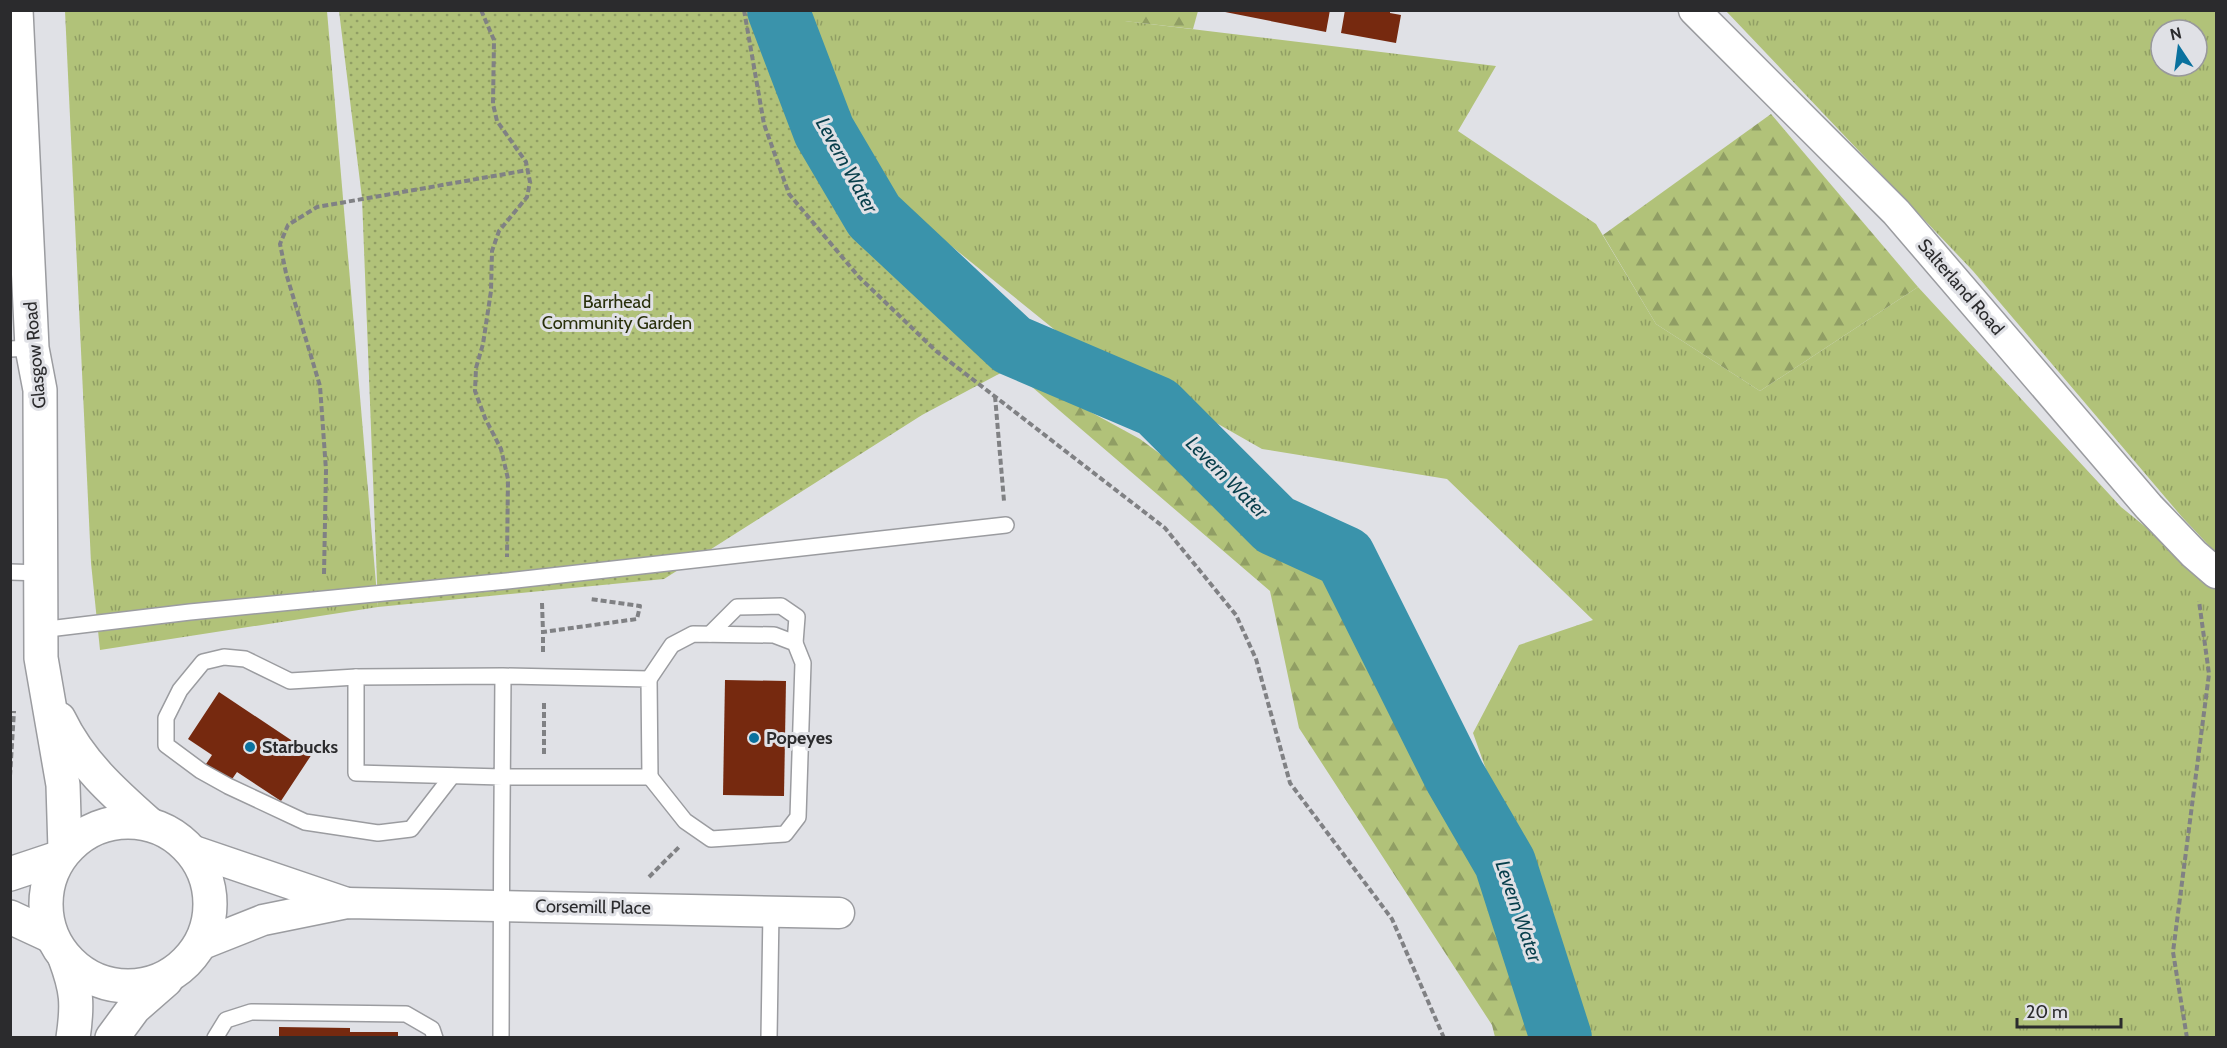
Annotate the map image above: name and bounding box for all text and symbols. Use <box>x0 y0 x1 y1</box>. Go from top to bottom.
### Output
north arrow <box>2149 18 2209 78</box>
text: N <box>2168 23 2183 44</box>
water label: Levern Water <box>811 113 884 218</box>
street label: Salterland Road <box>1913 234 2009 340</box>
park label: Barrhead Community Garden <box>542 291 692 334</box>
street label: Glasgow Road <box>19 301 51 409</box>
water label: Levern Water <box>1181 431 1273 523</box>
place label: Popeyes <box>766 727 833 749</box>
marker: Popeyes <box>747 731 761 745</box>
place label: Starbucks <box>262 736 338 758</box>
marker: Starbucks <box>243 740 257 754</box>
water label: Levern Water <box>1490 857 1548 966</box>
street label: Corsemill Place <box>535 895 651 919</box>
scale bar <box>2017 991 2120 1029</box>
text: 20 m <box>2026 1001 2068 1023</box>

